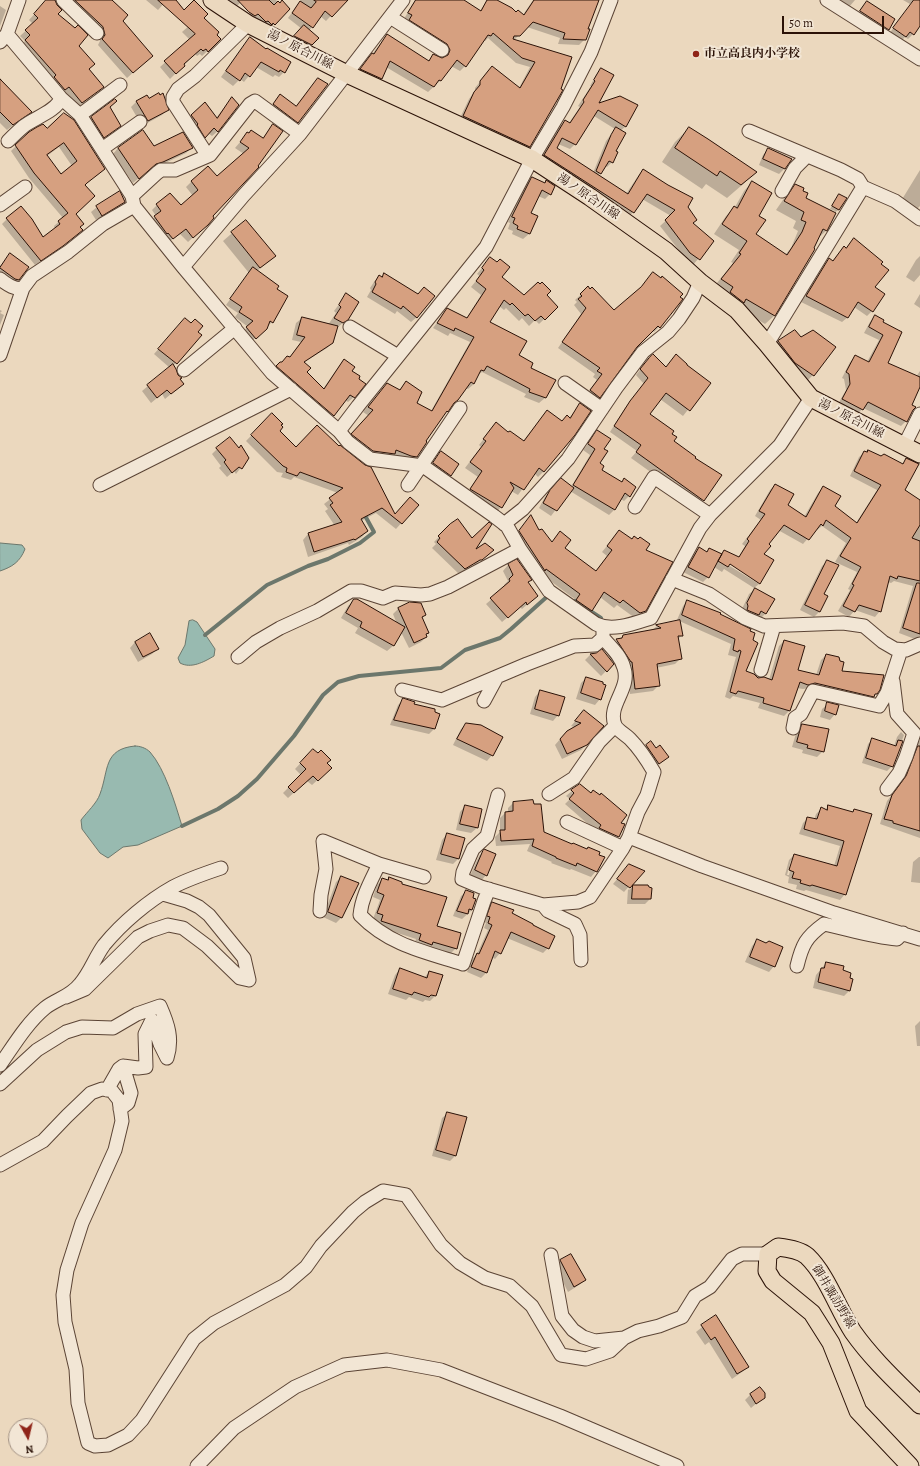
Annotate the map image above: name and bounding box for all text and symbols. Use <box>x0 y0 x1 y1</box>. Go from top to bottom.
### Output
scale bar <box>784 8 886 34</box>
text: 50 m <box>789 15 813 31</box>
street label: 湯ノ原合川線 <box>265 27 335 73</box>
place label: 市立高良内小学校 <box>704 47 800 61</box>
marker: 市立高良内小学校 <box>691 49 701 59</box>
street label: 湯ノ原合川線 <box>554 171 622 223</box>
street label: 湯ノ原合川線 <box>816 396 886 442</box>
street label: 御井諏訪野線 <box>808 1262 858 1332</box>
north arrow <box>8 1418 48 1458</box>
text: N <box>25 1441 35 1457</box>

